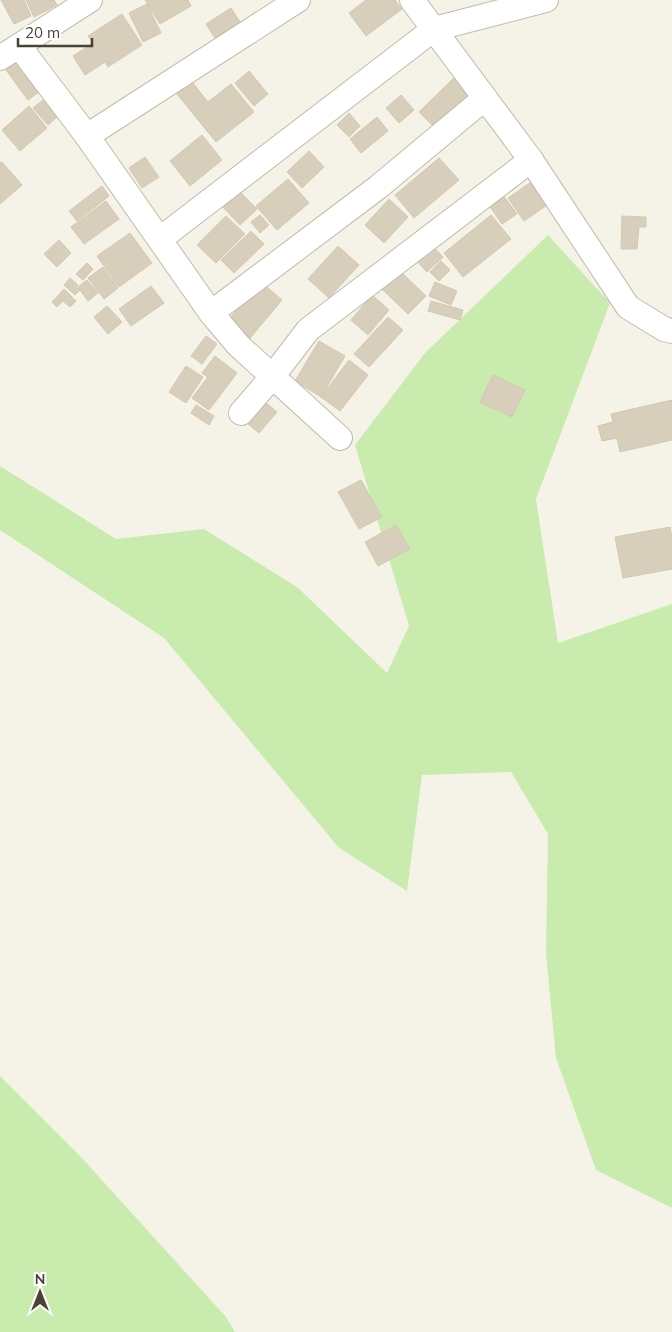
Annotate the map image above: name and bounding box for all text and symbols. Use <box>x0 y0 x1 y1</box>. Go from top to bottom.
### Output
scale bar <box>18 15 91 47</box>
text: 20 m <box>25 23 60 42</box>
north arrow <box>15 1267 65 1317</box>
text: N <box>35 1270 45 1288</box>

